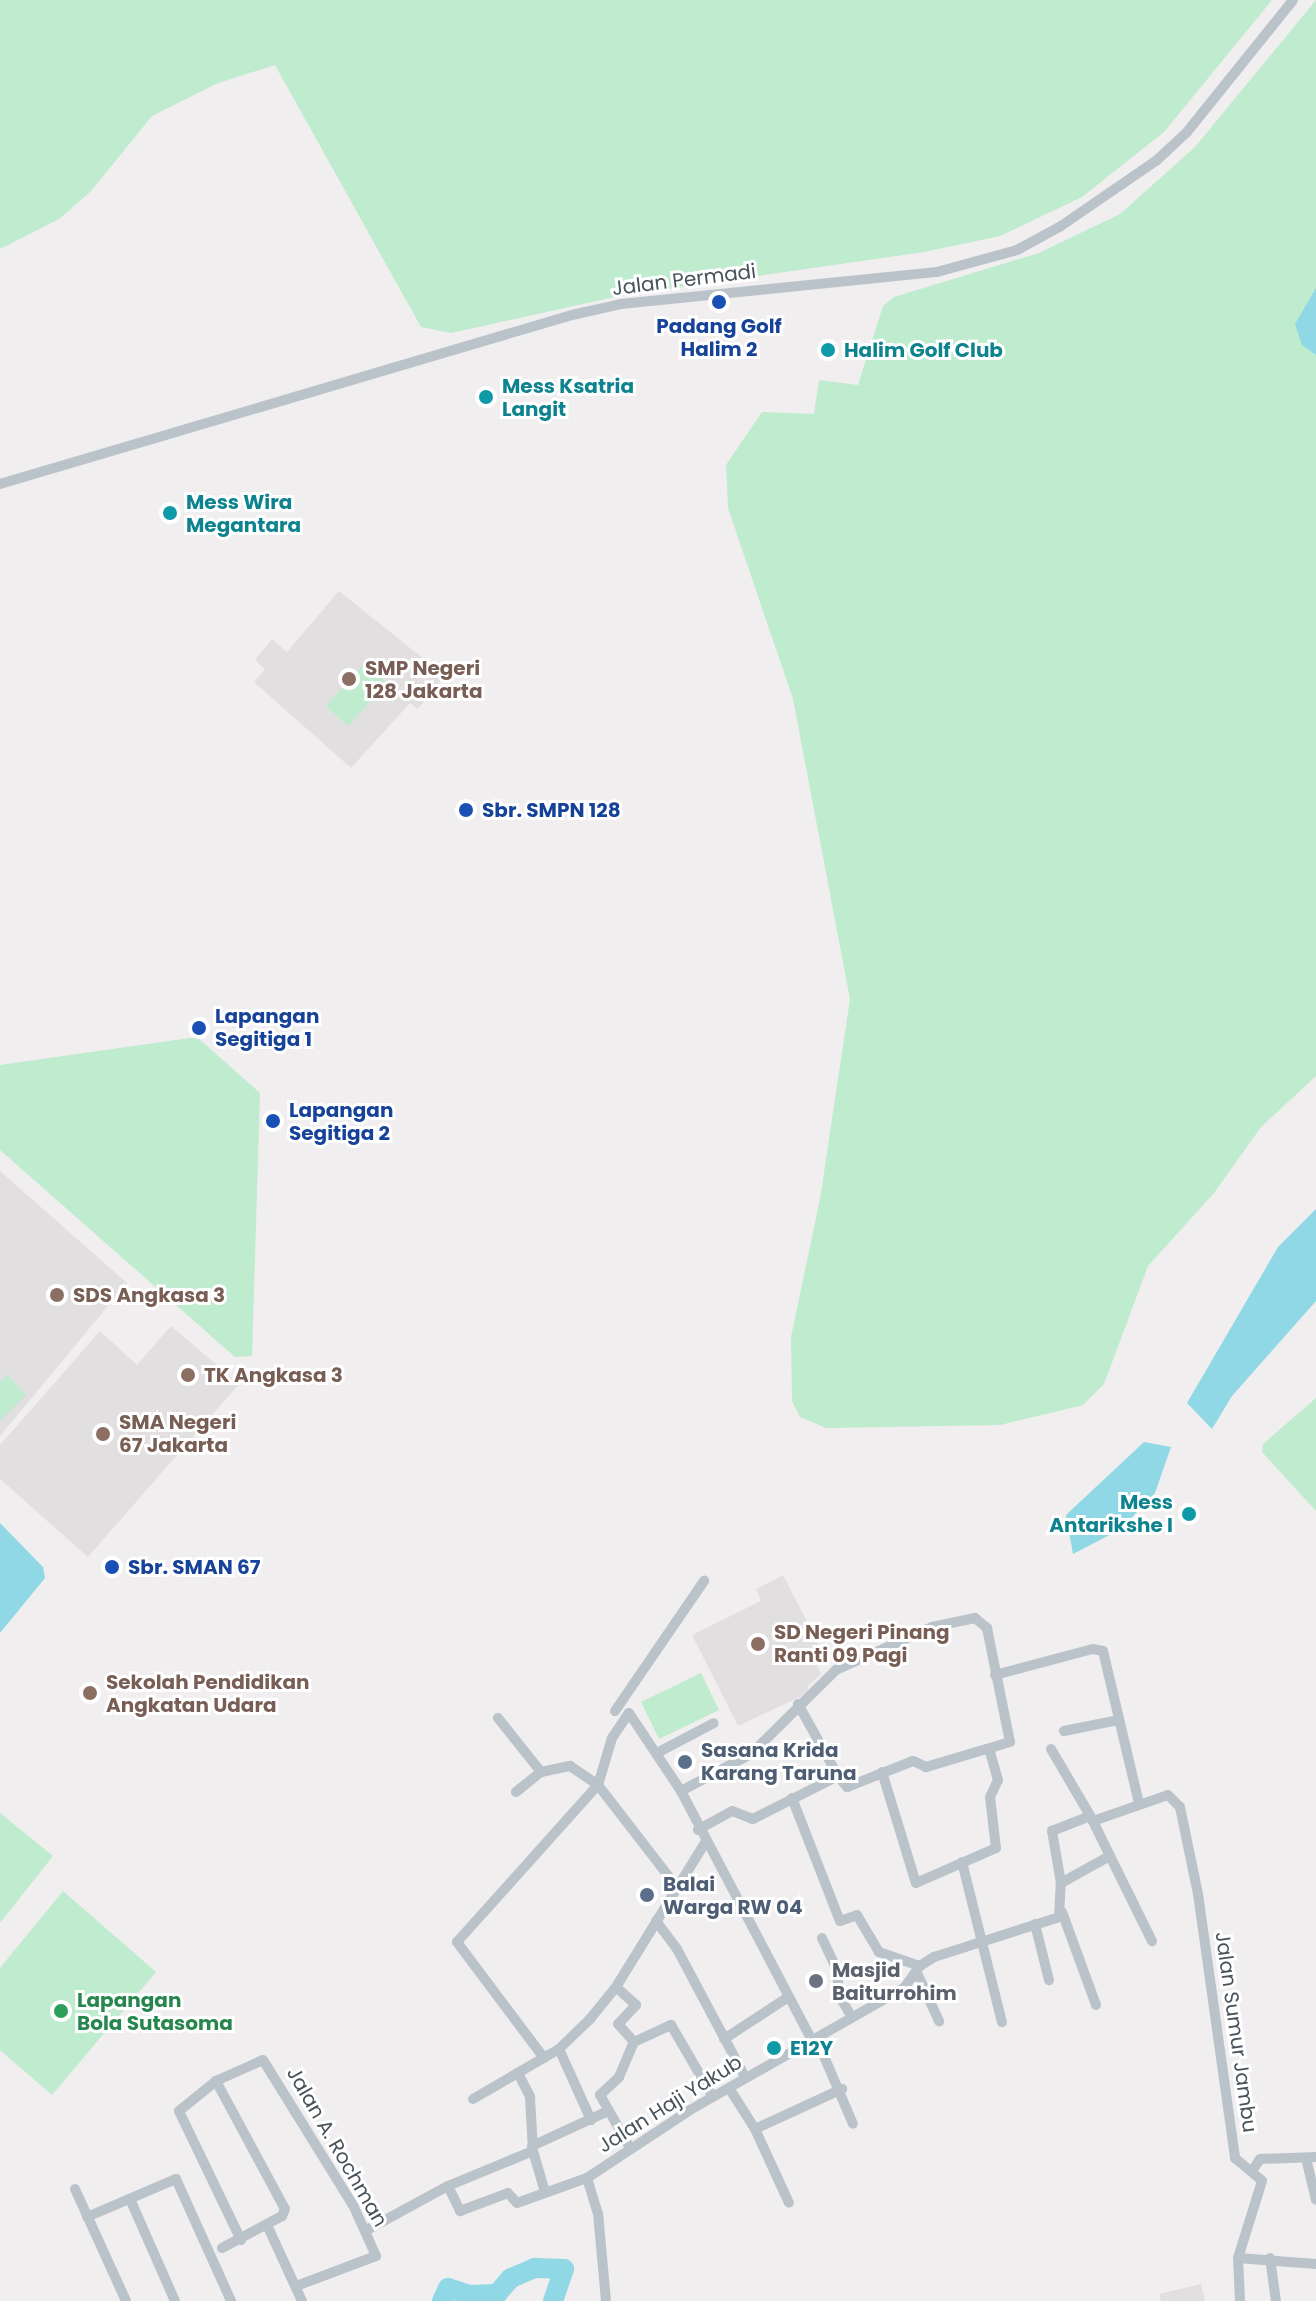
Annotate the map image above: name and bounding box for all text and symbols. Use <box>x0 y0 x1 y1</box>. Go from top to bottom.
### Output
street label: Jalan Permadi <box>611 259 757 301</box>
marker: Padang Golf Halim 2 <box>710 293 728 311</box>
place label: Padang Golf Halim 2 <box>656 314 782 361</box>
place label: Halim Golf Club <box>844 338 1003 362</box>
marker: Halim Golf Club <box>819 341 837 359</box>
place label: Mess Ksatria Langit <box>502 374 634 421</box>
marker: Mess Ksatria Langit <box>477 388 495 406</box>
place label: Mess Wira Megantara <box>186 490 301 537</box>
marker: Mess Wira Megantara <box>161 504 179 522</box>
place label: SMP Negeri 128 Jakarta <box>365 656 482 703</box>
marker: SMP Negeri 128 Jakarta <box>340 670 358 688</box>
place label: Sbr. SMPN 128 <box>482 798 621 822</box>
marker: Sbr. SMPN 128 <box>457 801 475 819</box>
place label: Lapangan Segitiga 1 <box>215 1004 319 1051</box>
marker: Lapangan Segitiga 1 <box>190 1019 208 1037</box>
place label: Lapangan Segitiga 2 <box>289 1098 393 1145</box>
marker: Lapangan Segitiga 2 <box>264 1112 282 1130</box>
place label: SDS Angkasa 3 <box>73 1283 225 1307</box>
marker: SDS Angkasa 3 <box>48 1286 66 1304</box>
place label: TK Angkasa 3 <box>204 1363 343 1387</box>
marker: TK Angkasa 3 <box>179 1366 197 1384</box>
place label: SMA Negeri 67 Jakarta <box>119 1410 236 1457</box>
marker: SMA Negeri 67 Jakarta <box>94 1425 112 1443</box>
place label: Mess Antarikshe I <box>1049 1490 1173 1537</box>
marker: Mess Antarikshe I <box>1180 1505 1198 1523</box>
place label: Sbr. SMAN 67 <box>128 1555 260 1579</box>
marker: Sbr. SMAN 67 <box>103 1558 121 1576</box>
place label: SD Negeri Pinang Ranti 09 Pagi <box>774 1620 950 1667</box>
marker: SD Negeri Pinang Ranti 09 Pagi <box>749 1635 767 1653</box>
place label: Sekolah Pendidikan Angkatan Udara <box>106 1670 310 1717</box>
marker: Sekolah Pendidikan Angkatan Udara <box>81 1684 99 1702</box>
place label: Sasana Krida Karang Taruna <box>701 1738 856 1785</box>
marker: Sasana Krida Karang Taruna <box>676 1753 694 1771</box>
place label: Balai Warga RW 04 <box>663 1872 802 1919</box>
marker: Balai Warga RW 04 <box>638 1886 656 1904</box>
street label: Jalan Sumur Jambu <box>1210 1930 1262 2134</box>
place label: Masjid Baiturrohim <box>832 1958 957 2005</box>
marker: Masjid Baiturrohim <box>807 1972 825 1990</box>
place label: Lapangan Bola Sutasoma <box>77 1988 233 2035</box>
marker: Lapangan Bola Sutasoma <box>52 2002 70 2020</box>
place label: E12Y <box>790 2036 833 2060</box>
marker: E12Y <box>765 2039 783 2057</box>
street label: Jalan Haji Yakub <box>594 2050 746 2158</box>
street label: Jalan A. Rochman <box>281 2063 393 2231</box>

